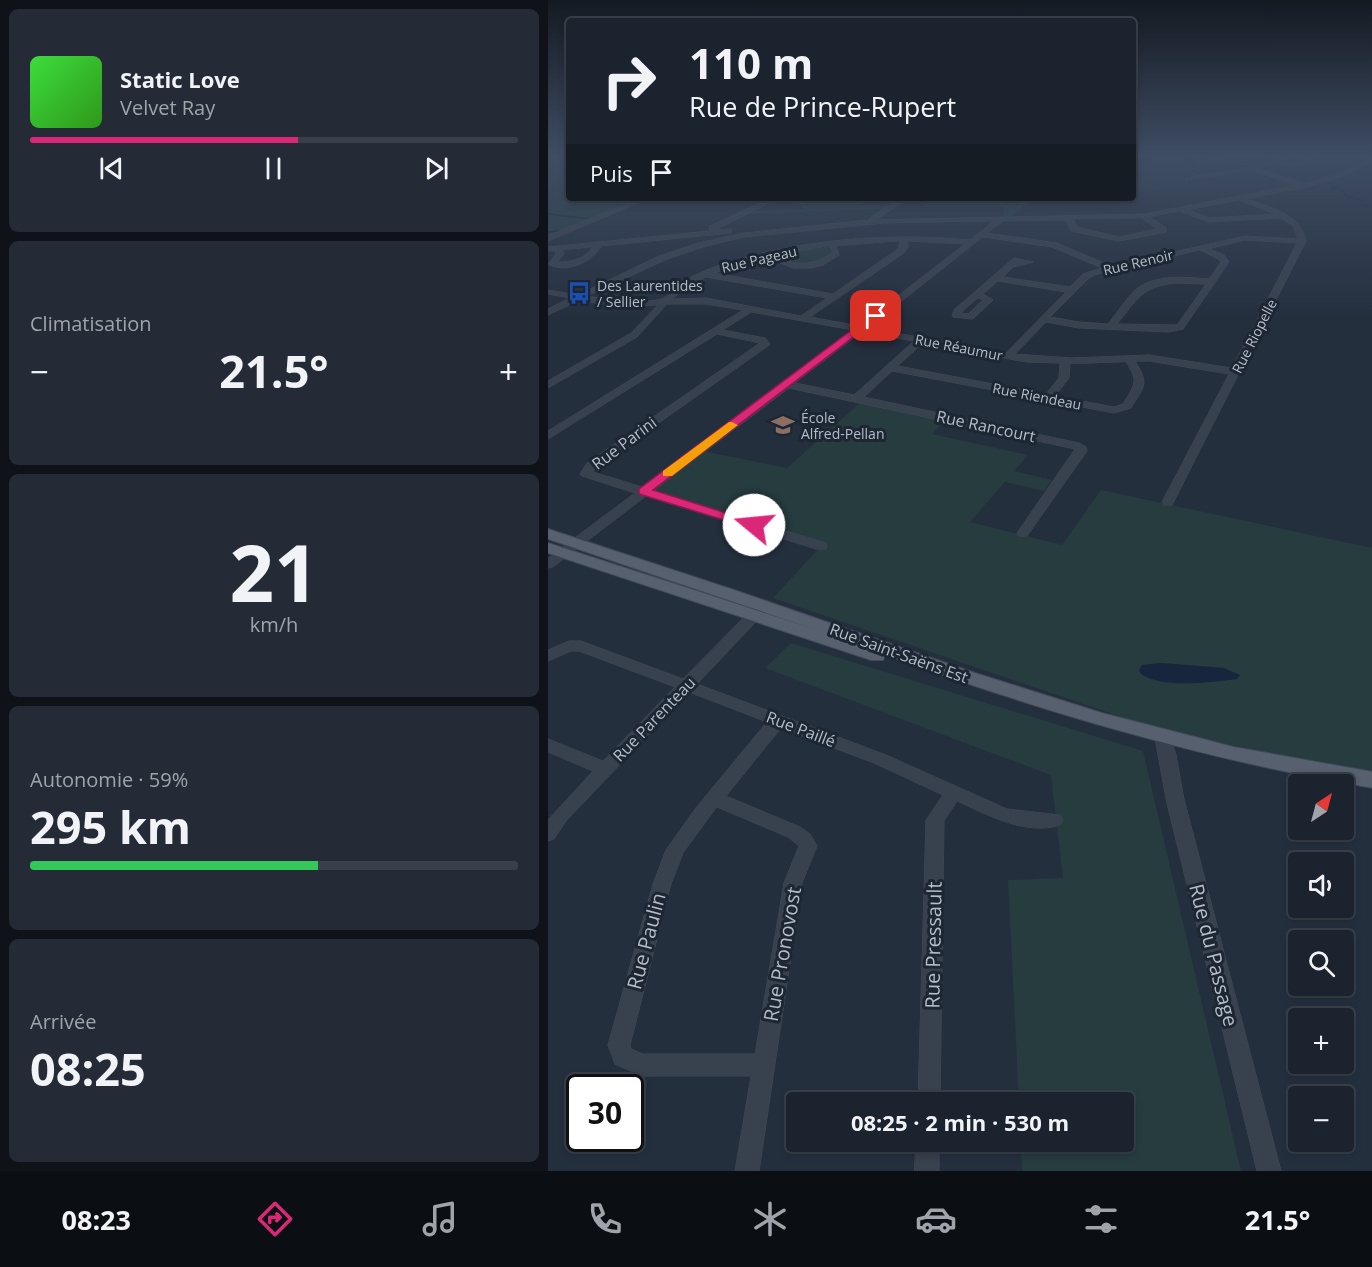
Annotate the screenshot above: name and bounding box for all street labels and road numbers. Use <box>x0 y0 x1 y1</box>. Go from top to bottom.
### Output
street label: Rue Pageau <box>719 241 799 277</box>
street label: Rue Renoir <box>1101 245 1175 279</box>
street label: Rue Riopelle <box>1227 296 1281 376</box>
street label: Rue Réaumur <box>914 329 1005 365</box>
street label: Rue Riendeau <box>991 378 1083 414</box>
street label: Rue Rancourt <box>934 405 1038 447</box>
street label: Rue Parini <box>587 411 661 475</box>
street label: Rue Saint-Saëns Est <box>827 618 971 688</box>
street label: Rue Parenteau <box>608 672 700 766</box>
street label: Rue Paillé <box>763 706 839 752</box>
street label: Rue Pressault <box>918 881 948 1009</box>
street label: Rue du Passage <box>1183 881 1245 1029</box>
street label: Rue Pronovost <box>757 885 807 1023</box>
street label: Rue Paulin <box>620 890 672 992</box>

